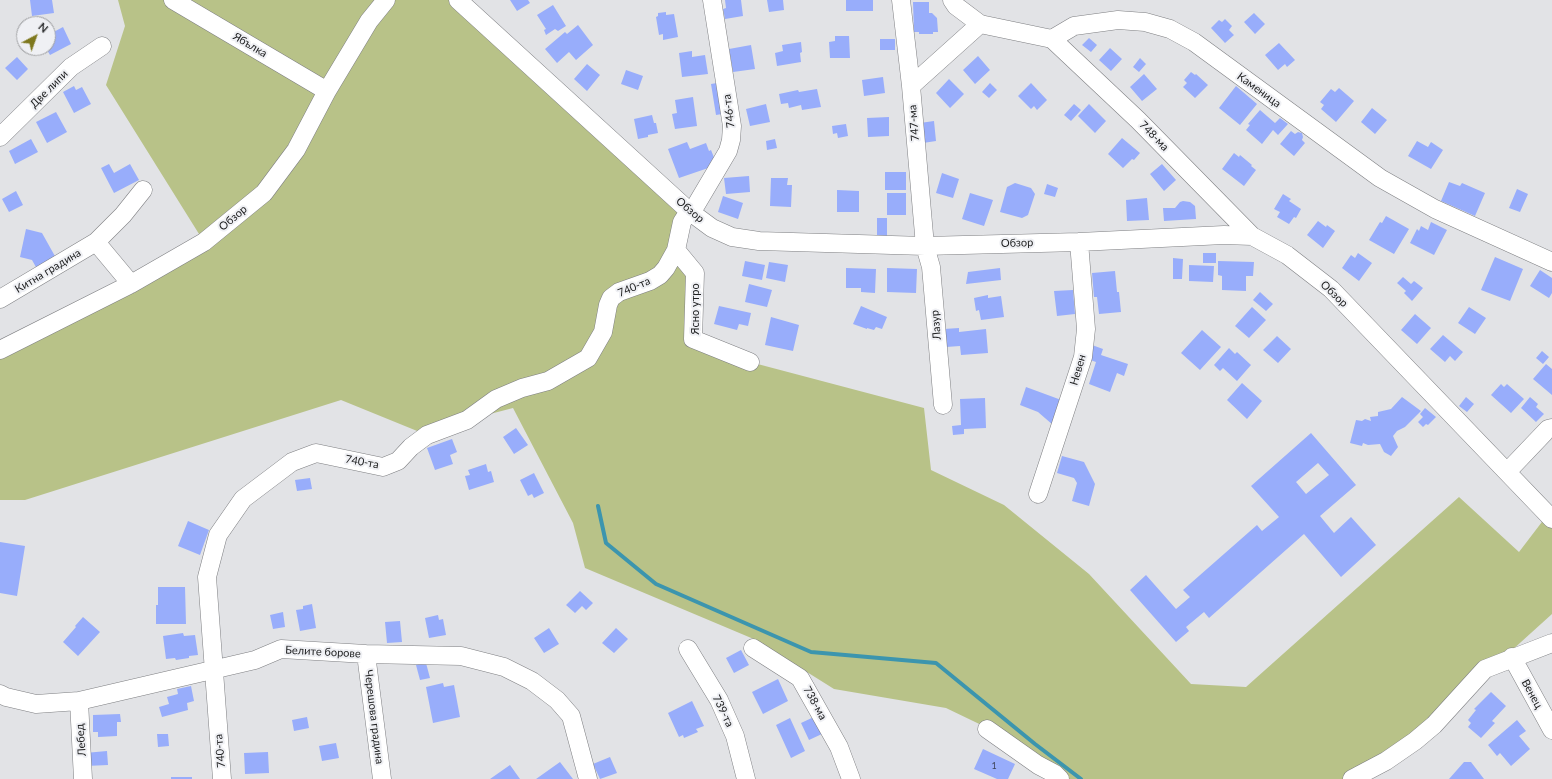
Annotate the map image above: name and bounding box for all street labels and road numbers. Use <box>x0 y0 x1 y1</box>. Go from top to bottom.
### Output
street label: Ябълка <box>231 30 269 60</box>
street label: Две липи <box>27 67 71 111</box>
street label: Каменица <box>1235 70 1283 110</box>
street label: 746-та <box>720 93 738 129</box>
street label: 747-ма <box>906 104 922 142</box>
street label: 748-ма <box>1137 118 1171 154</box>
street label: Обзор <box>673 195 707 225</box>
street label: Обзор <box>216 203 250 233</box>
street label: Обзор <box>1001 236 1033 250</box>
street label: Китна градина <box>13 246 83 296</box>
street label: 740-та <box>616 274 652 300</box>
street label: Обзор <box>1318 278 1350 310</box>
street label: Ясно утро <box>688 283 702 335</box>
street label: Лазур <box>928 310 944 340</box>
street label: Невен <box>1067 353 1089 387</box>
street label: 740-та <box>344 453 380 471</box>
street label: Белите борове <box>285 643 361 661</box>
street label: Черешова градина <box>362 669 386 765</box>
street label: Венец <box>1519 677 1545 711</box>
street label: 738-ма <box>800 684 830 722</box>
street label: 739-та <box>710 693 736 729</box>
street label: Лебед <box>73 723 89 757</box>
street label: 740-та <box>212 734 228 768</box>

